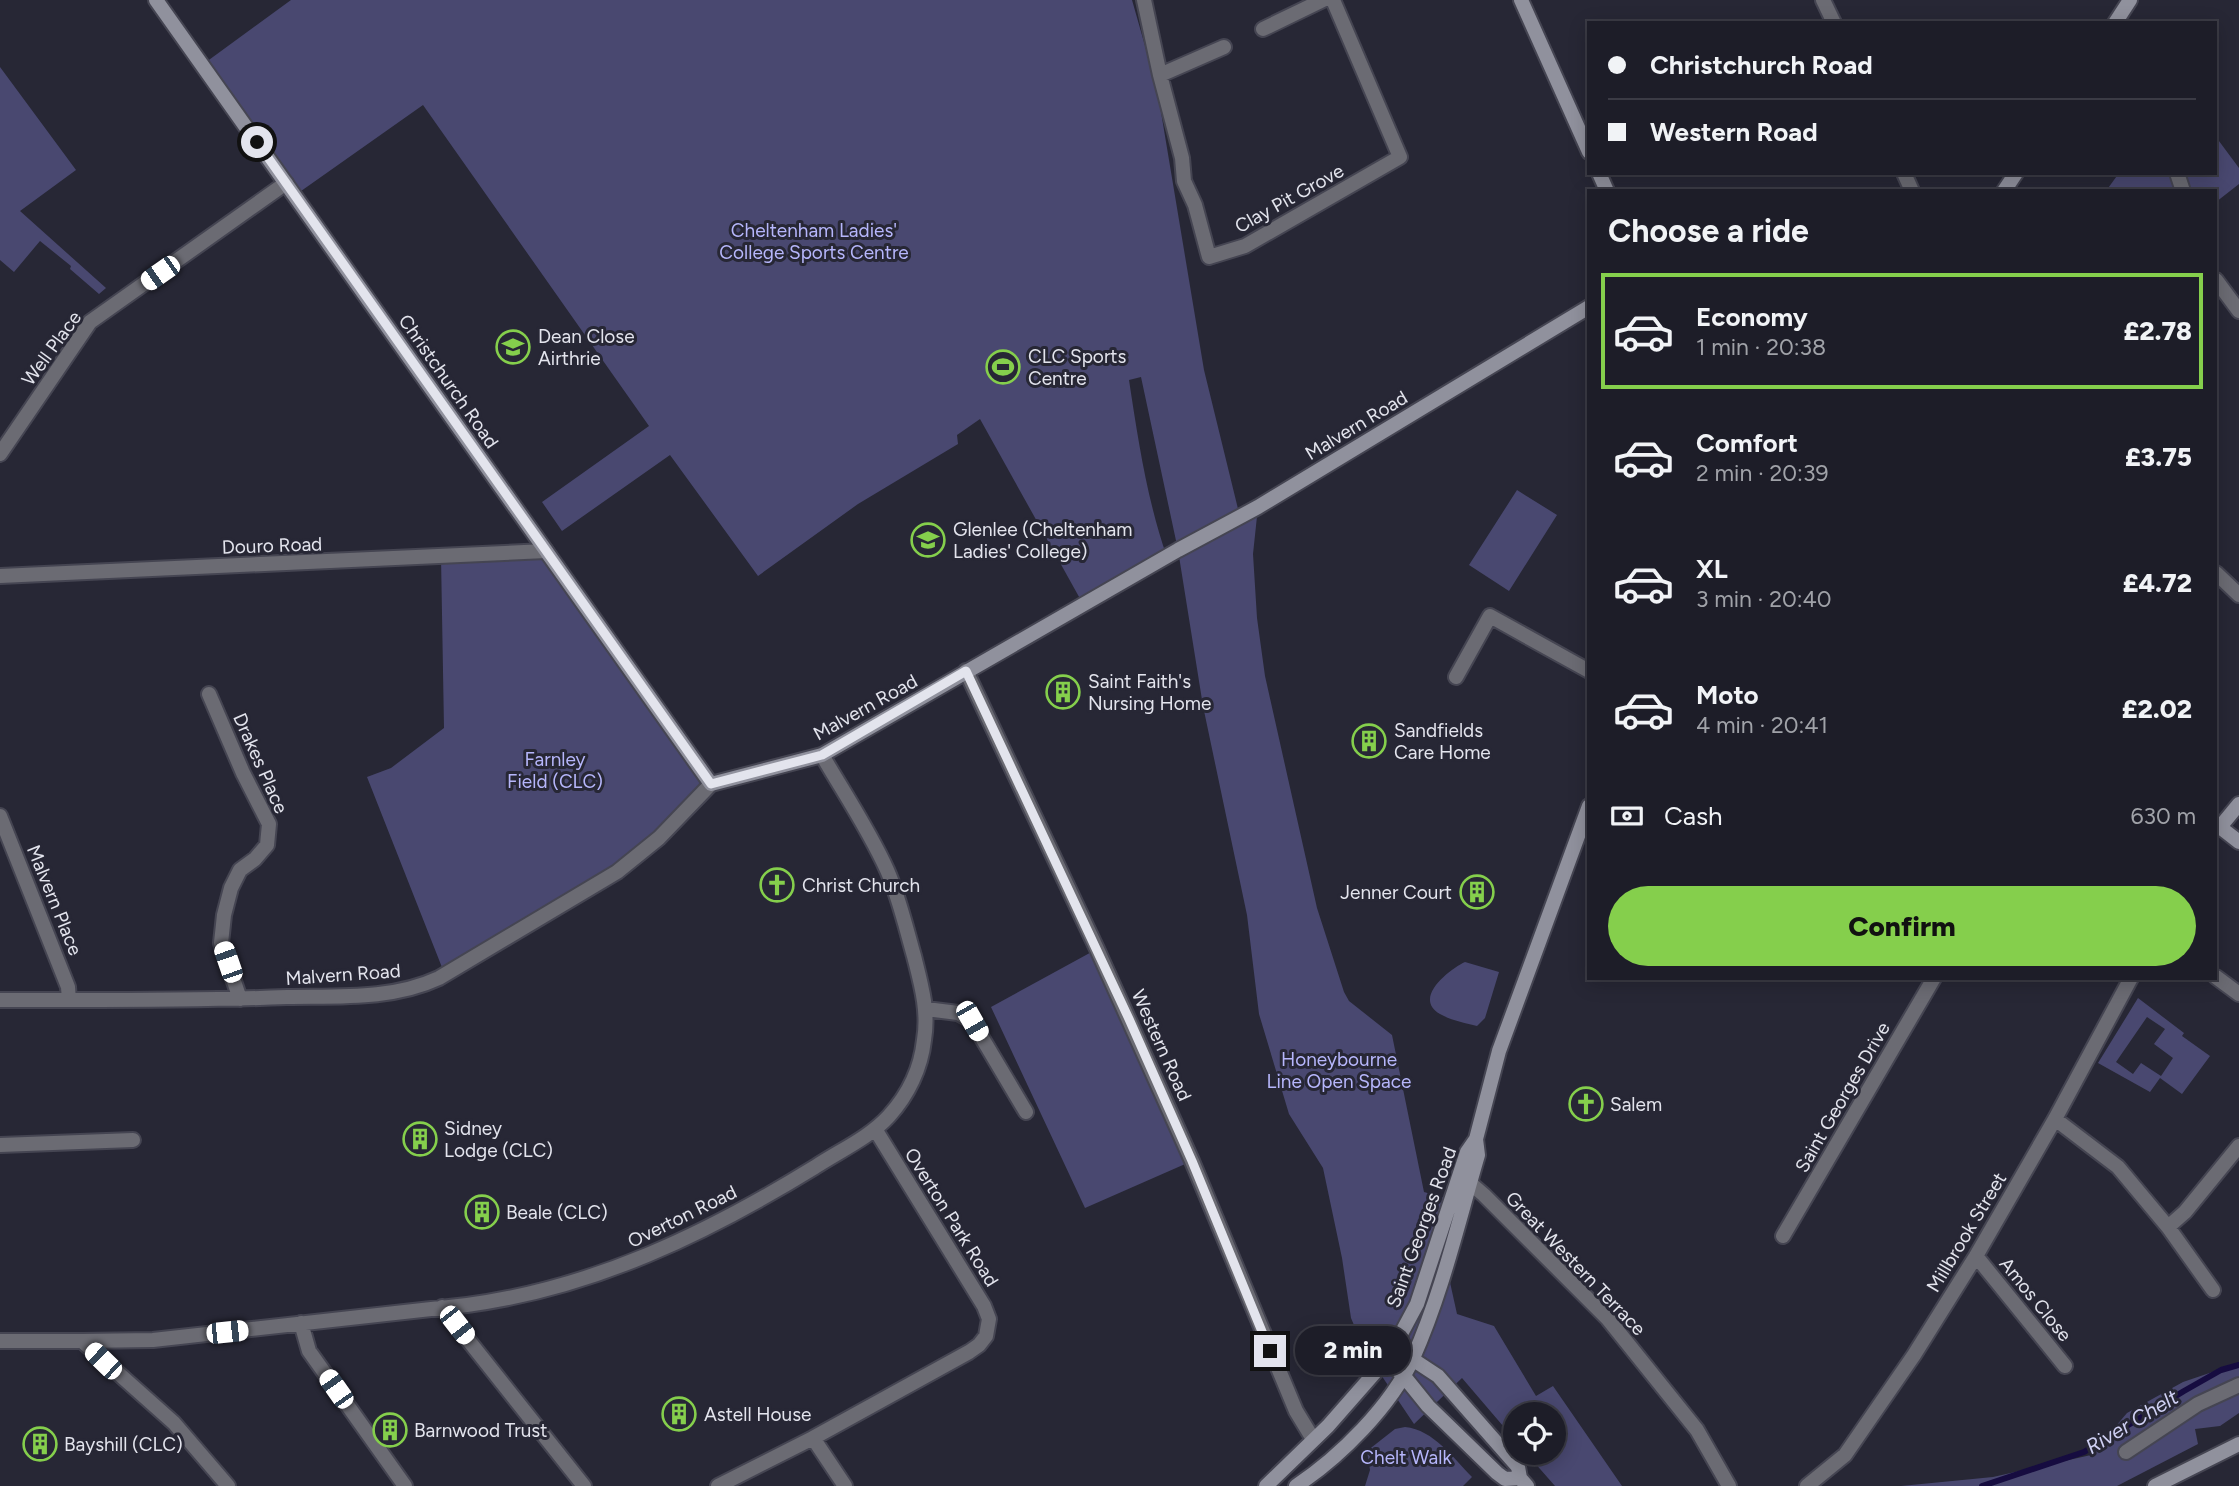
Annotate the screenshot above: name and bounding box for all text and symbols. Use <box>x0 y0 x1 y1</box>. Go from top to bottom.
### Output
text: Christchurch Road <box>1650 49 1873 81</box>
text: Western Road <box>1650 116 1818 148</box>
route start <box>241 126 273 158</box>
street label: Clay Pit Grove <box>1231 159 1348 238</box>
text: Choose a ride <box>1608 212 1809 250</box>
park label: Cheltenham Ladies' College Sports Centre <box>719 219 909 264</box>
car <box>137 252 184 294</box>
icon: car <box>1612 300 1675 363</box>
text: Economy <box>1696 301 1808 333</box>
street label: Well Place <box>17 307 86 390</box>
street label: Christchurch Road <box>394 310 503 453</box>
text: £2.78 <box>2124 315 2192 347</box>
place label: Dean Close Airthrie <box>538 325 635 370</box>
school or university icon: Dean Close Airthrie <box>494 328 532 366</box>
text: 1 min · 20:38 <box>1696 333 1826 361</box>
place label: CLC Sports Centre <box>1028 345 1126 390</box>
sports icon: CLC Sports Centre <box>984 348 1022 386</box>
street label: Malvern Road <box>1301 386 1412 465</box>
icon: car <box>1612 426 1675 489</box>
text: Comfort <box>1696 427 1798 459</box>
text: £3.75 <box>2125 441 2192 473</box>
text: 2 min · 20:39 <box>1696 459 1828 487</box>
place label: Glenlee (Cheltenham Ladies' College) <box>953 518 1132 563</box>
school or university icon: Glenlee (Cheltenham Ladies' College) <box>909 521 947 559</box>
street label: Douro Road <box>221 532 323 559</box>
icon: car <box>1612 552 1675 615</box>
text: XL <box>1696 553 1728 585</box>
text: £4.72 <box>2123 567 2192 599</box>
text: 3 min · 20:40 <box>1696 585 1832 613</box>
street label: Malvern Road <box>809 669 921 745</box>
place label: Saint Faith's Nursing Home <box>1088 670 1211 715</box>
building icon: Saint Faith's Nursing Home <box>1044 673 1082 711</box>
icon: car <box>1612 678 1675 741</box>
text: Moto <box>1696 679 1759 711</box>
text: £2.02 <box>2122 693 2192 725</box>
street label: Drakes Place <box>228 709 293 817</box>
text: 4 min · 20:41 <box>1696 711 1828 739</box>
place label: Sandfields Care Home <box>1394 719 1491 764</box>
building icon: Sandfields Care Home <box>1350 722 1388 760</box>
park label: Farnley Field (CLC) <box>507 748 603 793</box>
icon: cash <box>1608 797 1646 835</box>
text: Cash <box>1664 800 1723 832</box>
text: 630 m <box>2130 802 2196 830</box>
street label: Malvern Place <box>22 842 87 959</box>
church icon: Christ Church <box>758 866 796 904</box>
building icon: Jenner Court <box>1458 873 1496 911</box>
place label: Christ Church <box>802 874 920 897</box>
place label: Jenner Court <box>1340 881 1452 904</box>
button: Confirm <box>1608 886 2196 966</box>
car <box>212 939 245 985</box>
street label: Malvern Road <box>285 959 401 990</box>
street label: Western Road <box>1127 986 1196 1105</box>
car <box>953 998 992 1044</box>
street label: Saint Georges Drive <box>1790 1018 1895 1176</box>
park label: Honeybourne Line Open Space <box>1267 1048 1411 1093</box>
church icon: Salem <box>1567 1085 1605 1123</box>
place label: Salem <box>1610 1093 1662 1116</box>
place label: Sidney Lodge (CLC) <box>444 1117 553 1162</box>
building icon: Sidney Lodge (CLC) <box>401 1120 439 1158</box>
street label: Overton Park Road <box>900 1144 1004 1291</box>
street label: Saint Georges Road <box>1382 1144 1461 1311</box>
street label: Millbrook Street <box>1922 1168 2011 1296</box>
street label: Overton Road <box>624 1180 740 1253</box>
street label: Great Western Terrace <box>1501 1186 1650 1340</box>
building icon: Beale (CLC) <box>463 1193 501 1231</box>
place label: Beale (CLC) <box>506 1201 608 1224</box>
street label: Amos Close <box>1995 1253 2077 1346</box>
car <box>436 1302 479 1348</box>
car <box>206 1319 249 1345</box>
callout: 2 min <box>1294 1326 1410 1376</box>
route end <box>1254 1335 1286 1367</box>
text: 2 min <box>1324 1336 1382 1364</box>
car <box>81 1339 126 1383</box>
car <box>316 1366 357 1412</box>
water label: River Chelt <box>2081 1384 2183 1459</box>
building icon: Astell House <box>660 1395 698 1433</box>
map controls <box>1503 1402 1566 1465</box>
button: locate <box>1503 1402 1566 1465</box>
place label: Astell House <box>704 1403 811 1426</box>
building icon: Barnwood Trust <box>371 1411 409 1449</box>
place label: Barnwood Trust <box>414 1419 547 1442</box>
building icon: Bayshill (CLC) <box>21 1425 59 1463</box>
place label: Bayshill (CLC) <box>64 1433 183 1456</box>
park label: Chelt Walk <box>1360 1446 1452 1469</box>

